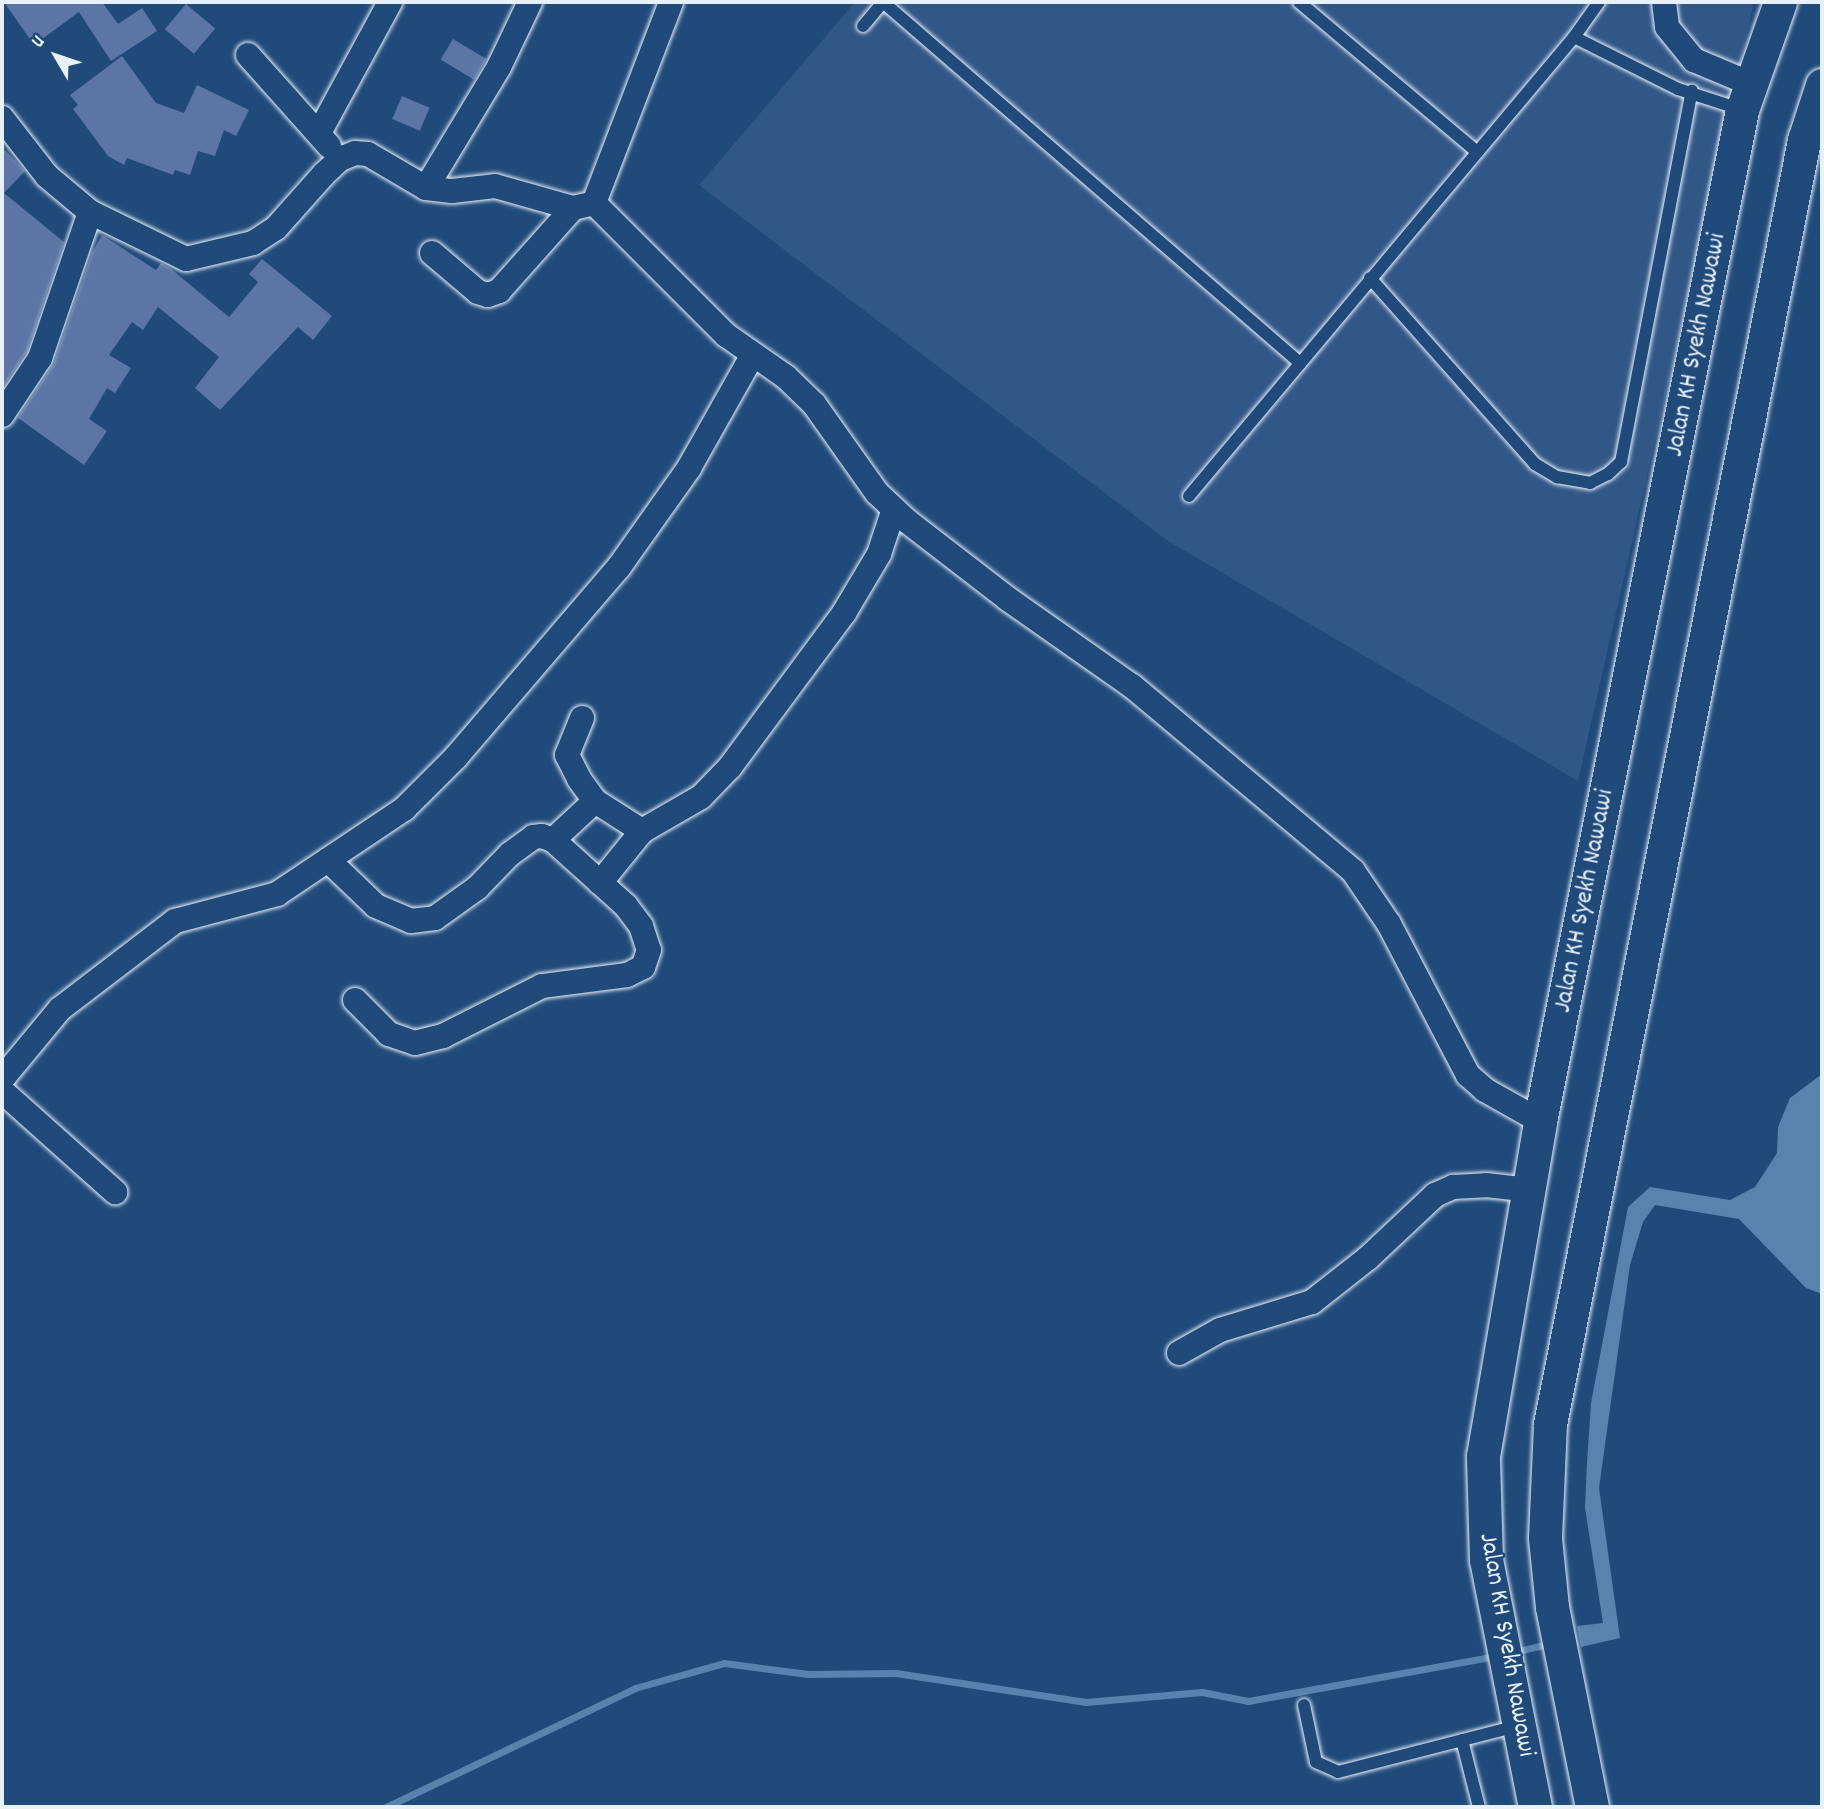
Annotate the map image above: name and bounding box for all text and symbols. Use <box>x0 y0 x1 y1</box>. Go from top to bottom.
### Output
north arrow <box>21 21 91 91</box>
text: U <box>26 30 53 55</box>
street label: Jalan KH Syekh Nawawi <box>1660 231 1734 459</box>
street label: Jalan KH Syekh Nawawi <box>1548 787 1622 1015</box>
street label: Jalan KH Syekh Nawawi <box>1471 1531 1541 1759</box>

